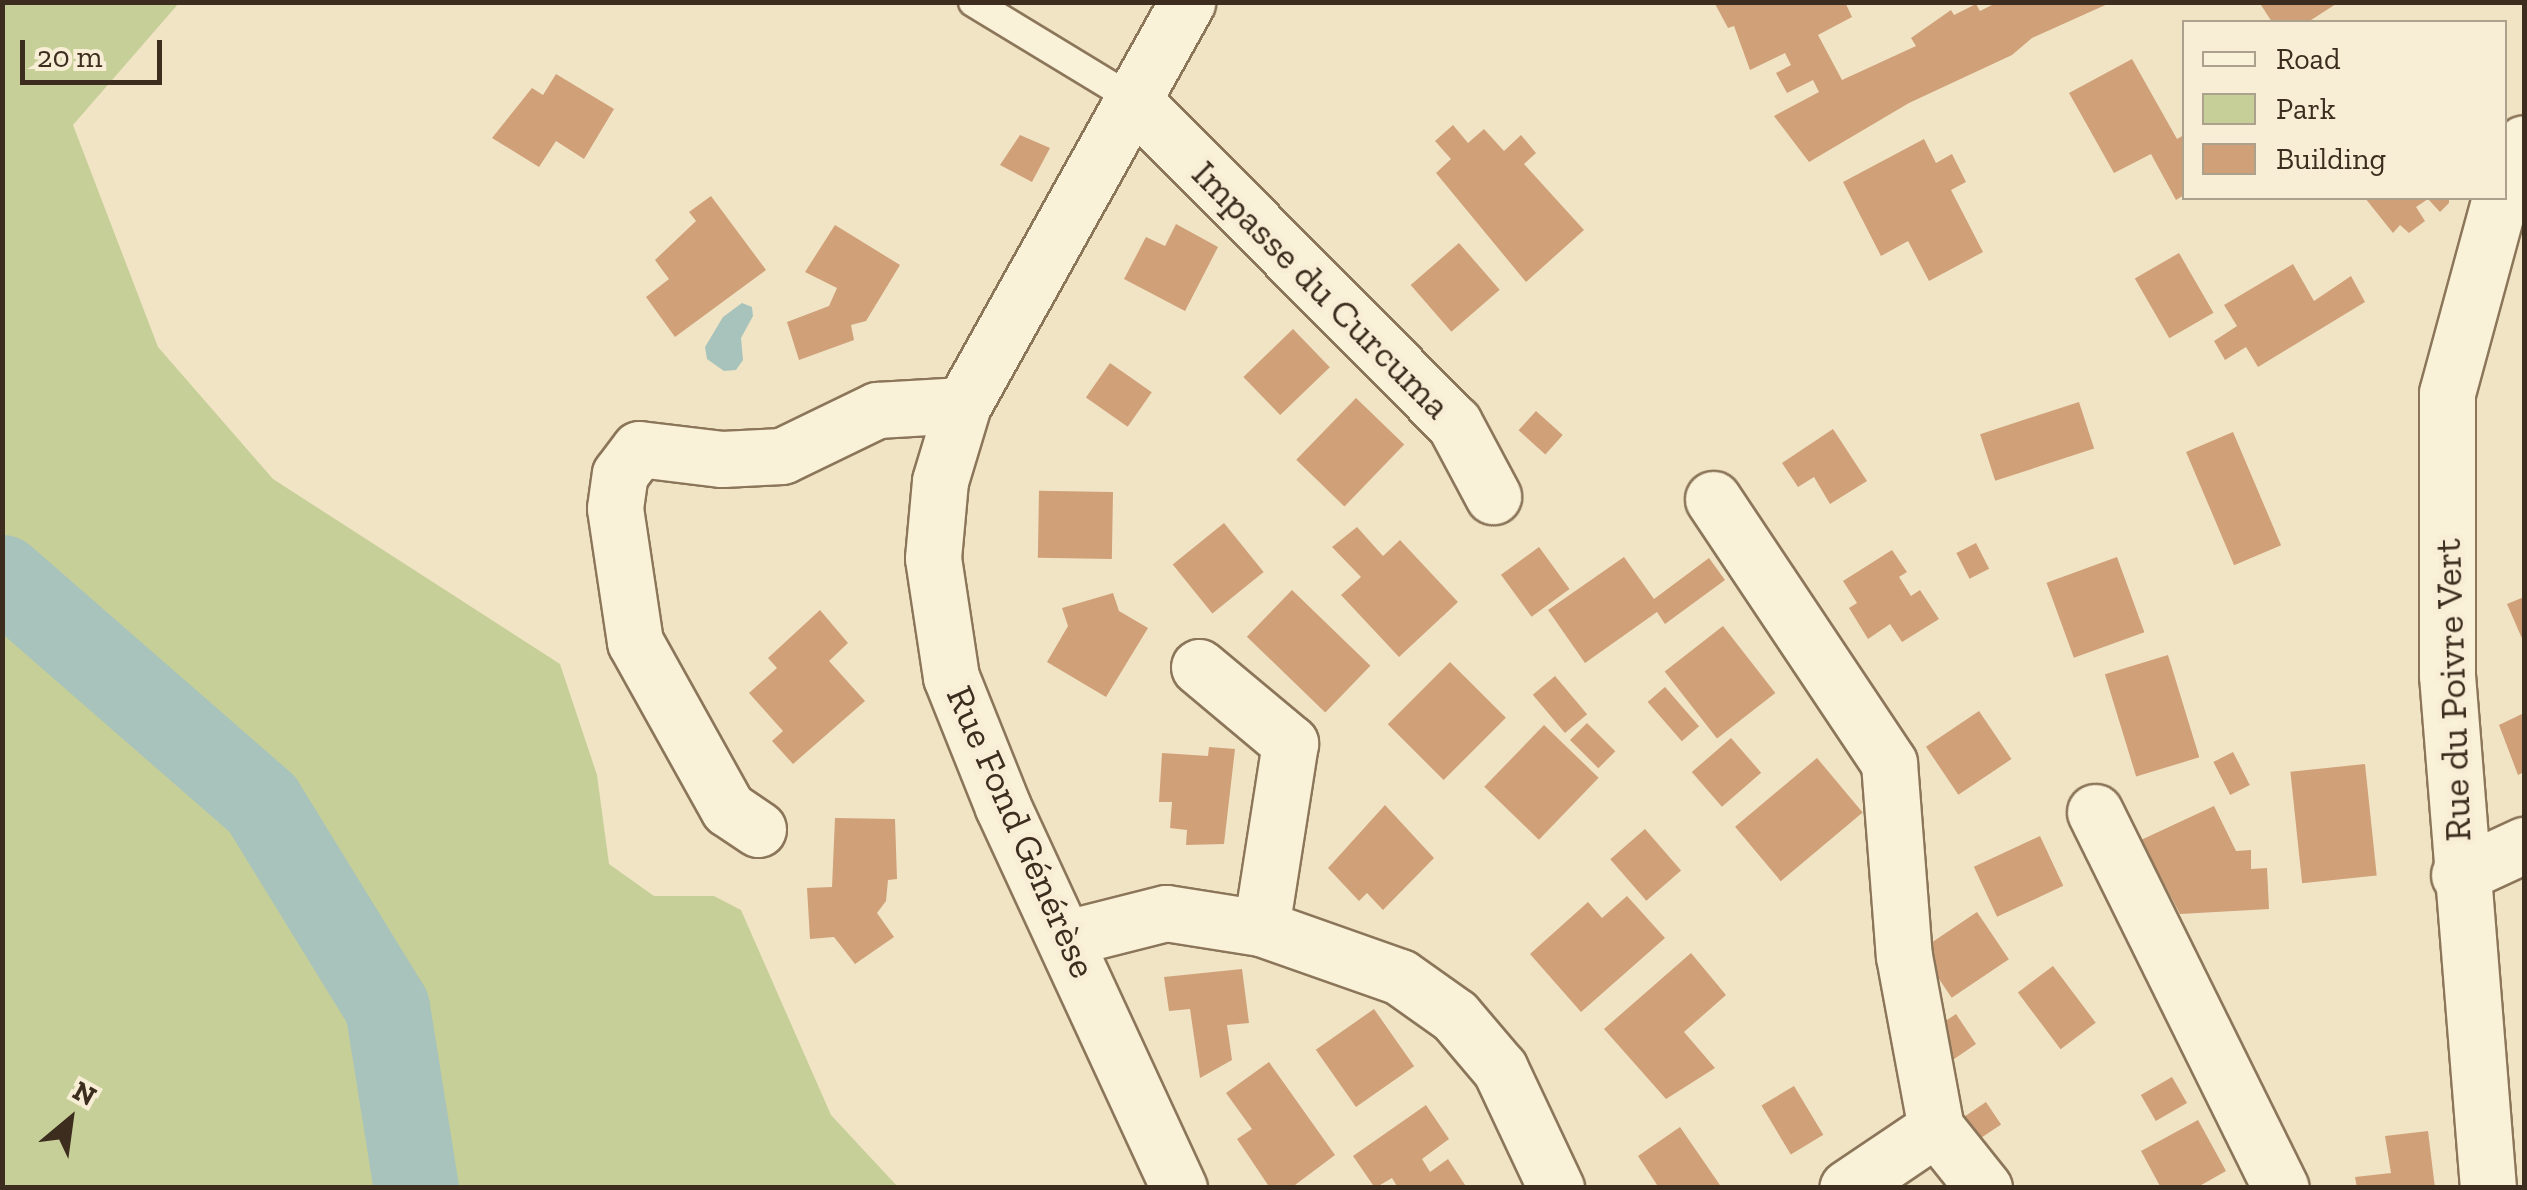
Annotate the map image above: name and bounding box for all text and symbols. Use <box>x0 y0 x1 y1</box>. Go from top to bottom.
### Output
scale bar <box>25 20 168 82</box>
legend <box>2182 20 2507 200</box>
text: 20 m <box>37 39 102 75</box>
text: Road <box>2276 41 2341 77</box>
text: Park <box>2276 91 2336 127</box>
text: Building <box>2276 141 2386 177</box>
street label: Impasse du Curcuma <box>1182 151 1460 429</box>
street label: Rue du Poivre Vert <box>2425 537 2481 843</box>
street label: Rue Fond Générèse <box>936 679 1106 985</box>
north arrow <box>20 1070 120 1170</box>
text: N <box>67 1074 102 1113</box>

